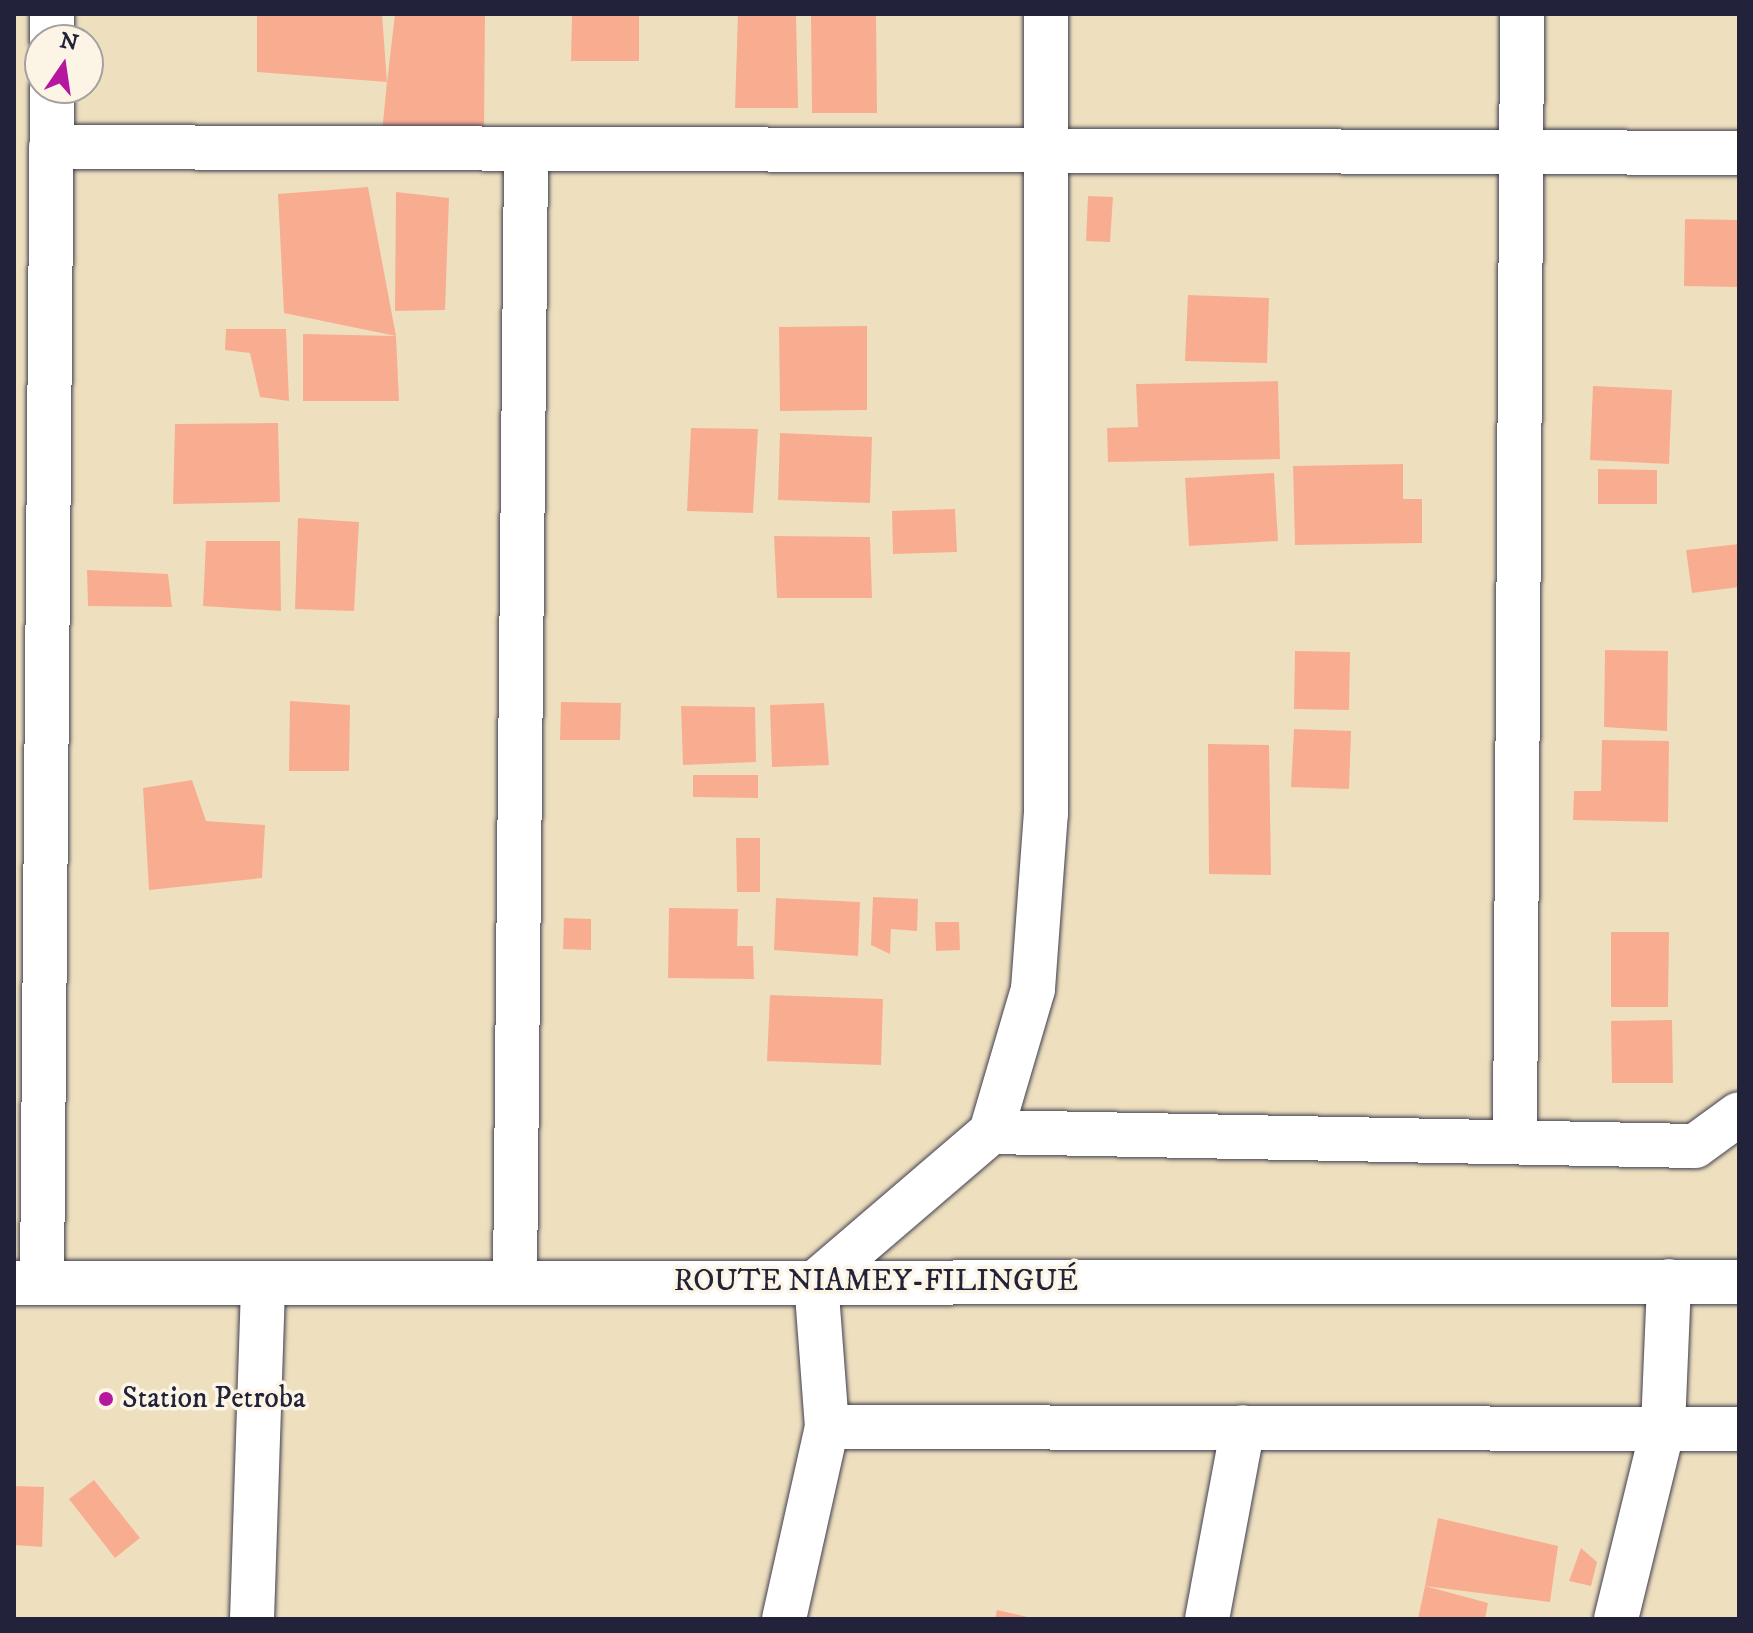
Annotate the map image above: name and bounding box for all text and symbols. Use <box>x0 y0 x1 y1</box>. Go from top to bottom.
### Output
north arrow <box>24 24 104 104</box>
text: N <box>57 27 81 57</box>
street label: ROUTE NIAMEY-FILINGUÉ <box>674 1264 1078 1300</box>
place label: Station Petroba <box>122 1381 306 1417</box>
marker: Station Petroba <box>97 1390 115 1408</box>

